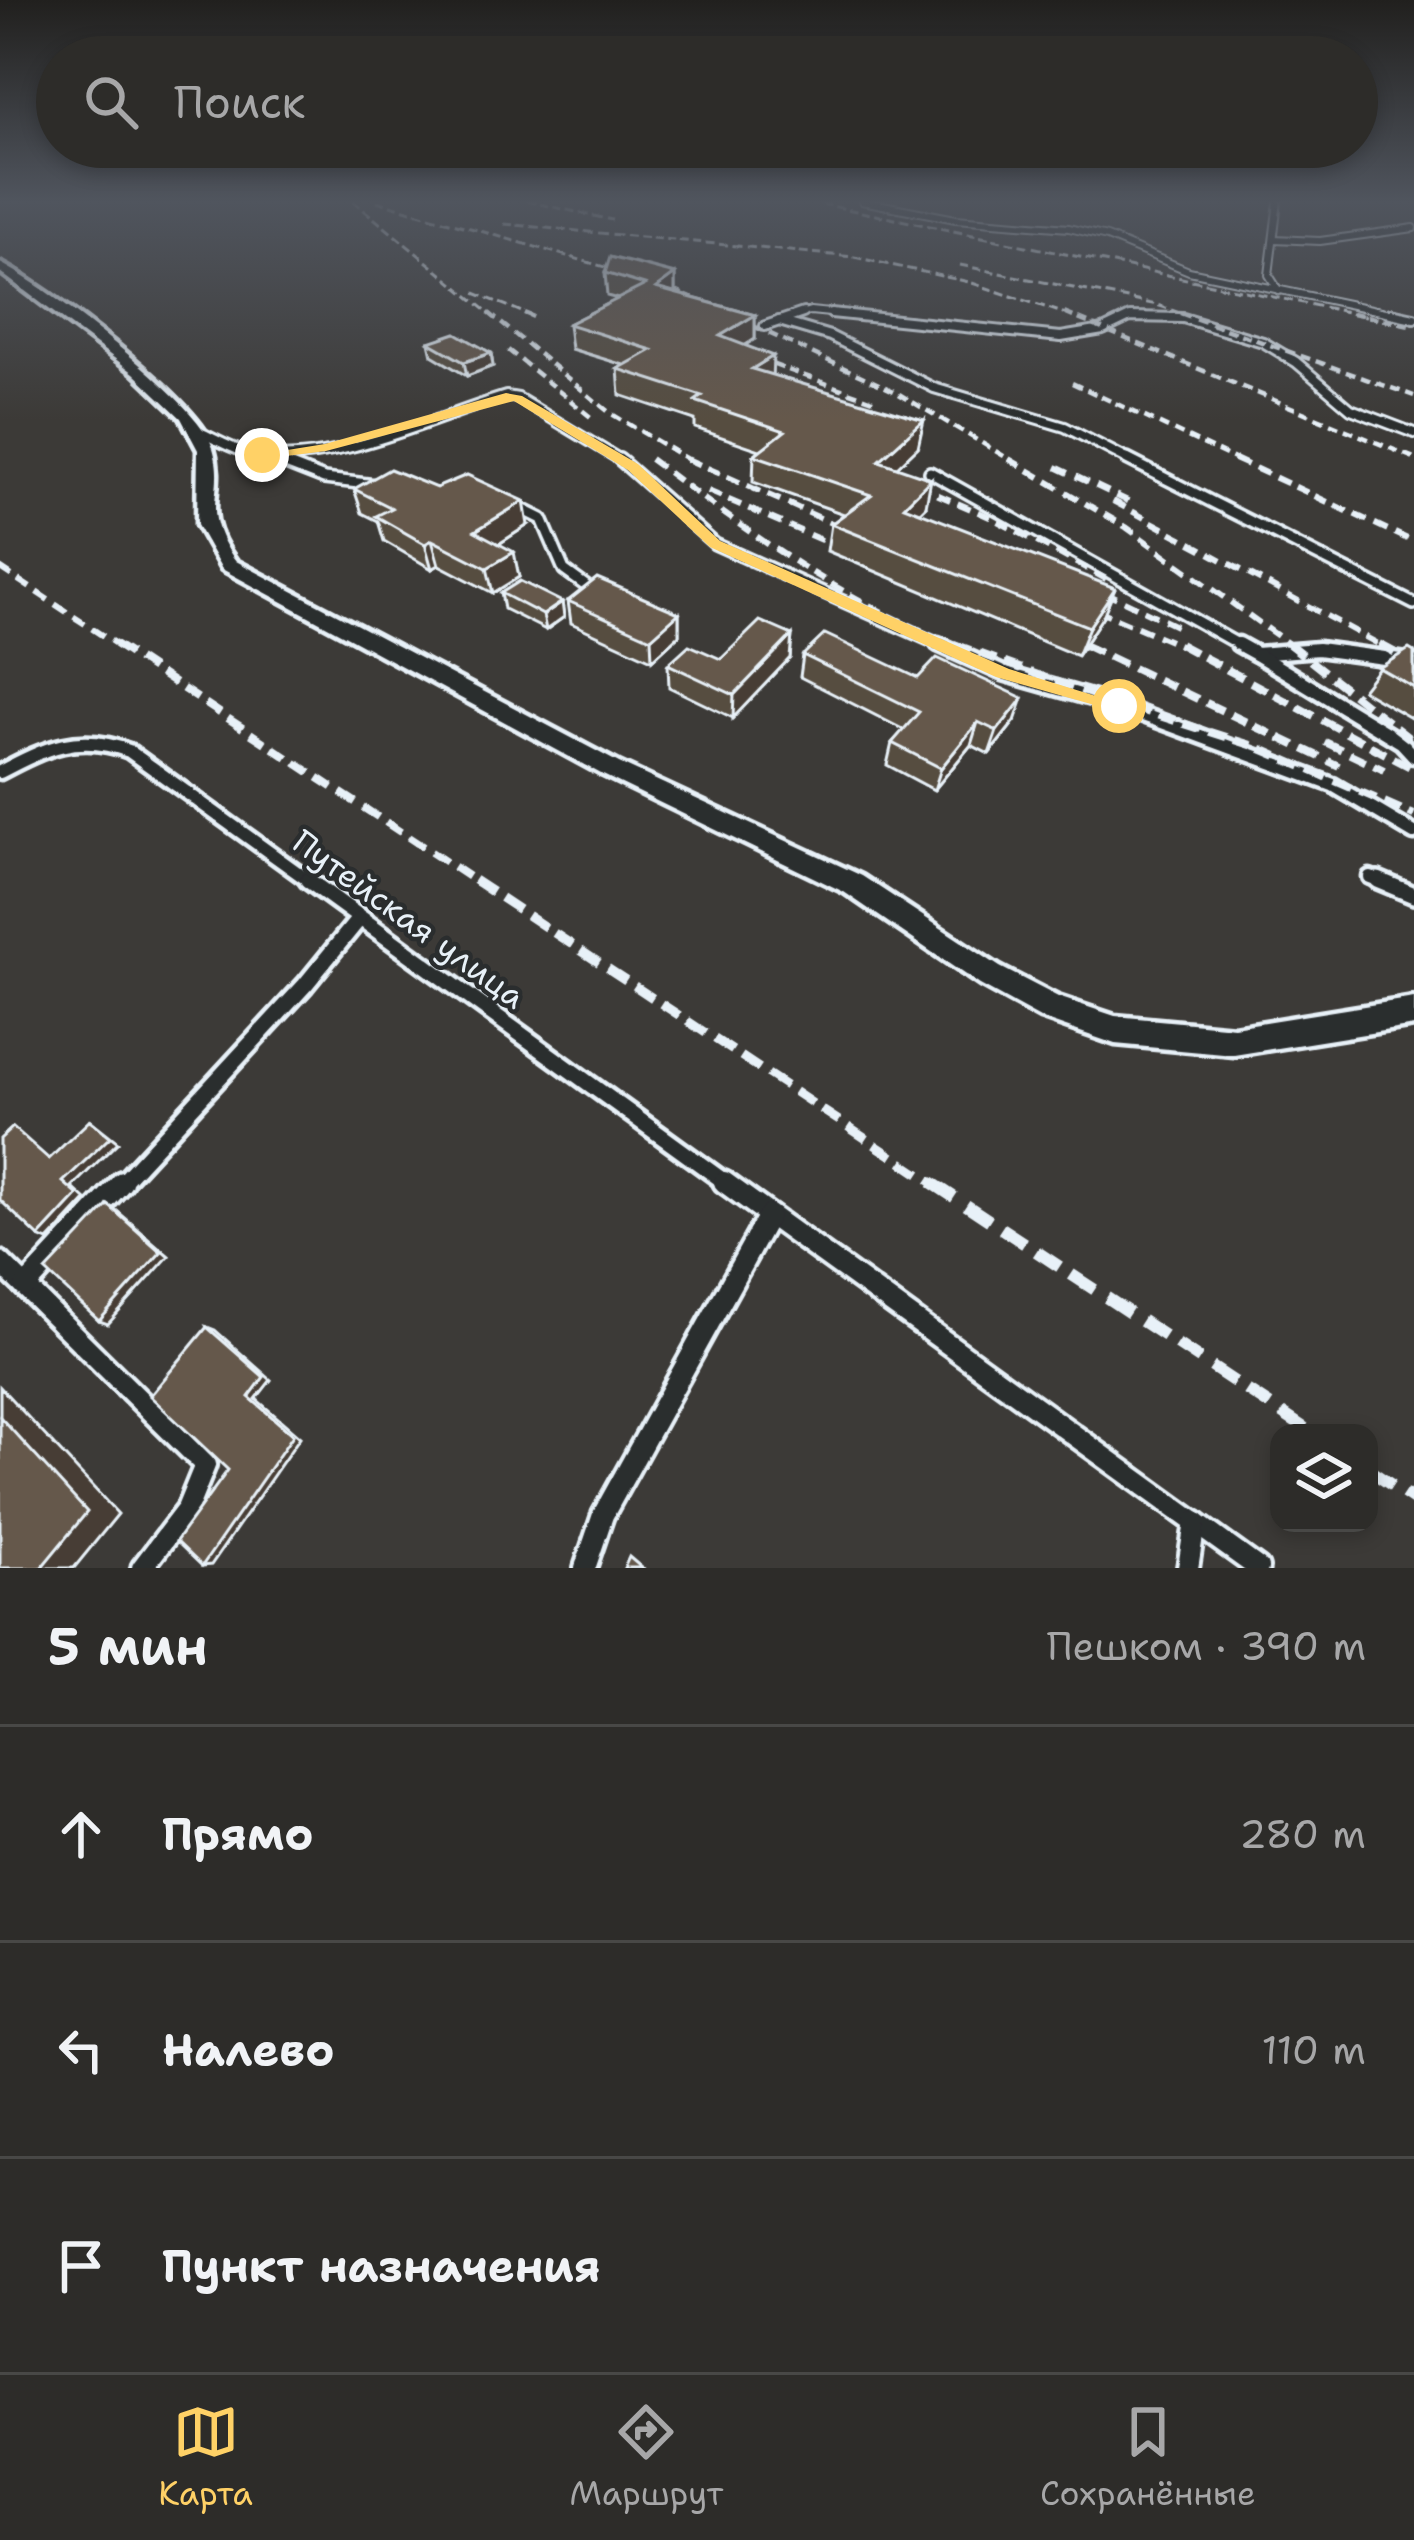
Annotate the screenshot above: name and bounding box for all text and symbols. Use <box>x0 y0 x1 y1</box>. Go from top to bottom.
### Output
search box <box>36 36 1378 168</box>
icon: search <box>78 69 144 135</box>
text: Поиск <box>174 72 305 132</box>
route end <box>235 428 289 482</box>
route start <box>1092 679 1146 733</box>
street label: Путейская улица <box>283 819 535 1019</box>
map controls <box>1270 1424 1378 1532</box>
button: layers <box>1270 1424 1378 1532</box>
text: 5 мин <box>48 1612 208 1680</box>
text: Пешком · 390 m <box>1047 1620 1366 1672</box>
icon: ahead <box>48 1801 114 1867</box>
text: Прямо <box>162 1804 313 1864</box>
text: 280 m <box>1239 1808 1366 1860</box>
icon: left <box>48 2017 114 2083</box>
text: Налево <box>162 2020 335 2080</box>
text: 110 m <box>1262 2024 1366 2076</box>
icon: arrive <box>48 2233 114 2299</box>
text: Пункт назначения <box>162 2236 601 2296</box>
tab: Карта <box>158 2399 253 2516</box>
tab: Маршрут <box>569 2399 723 2516</box>
tab: Сохранённые <box>1040 2399 1256 2516</box>

